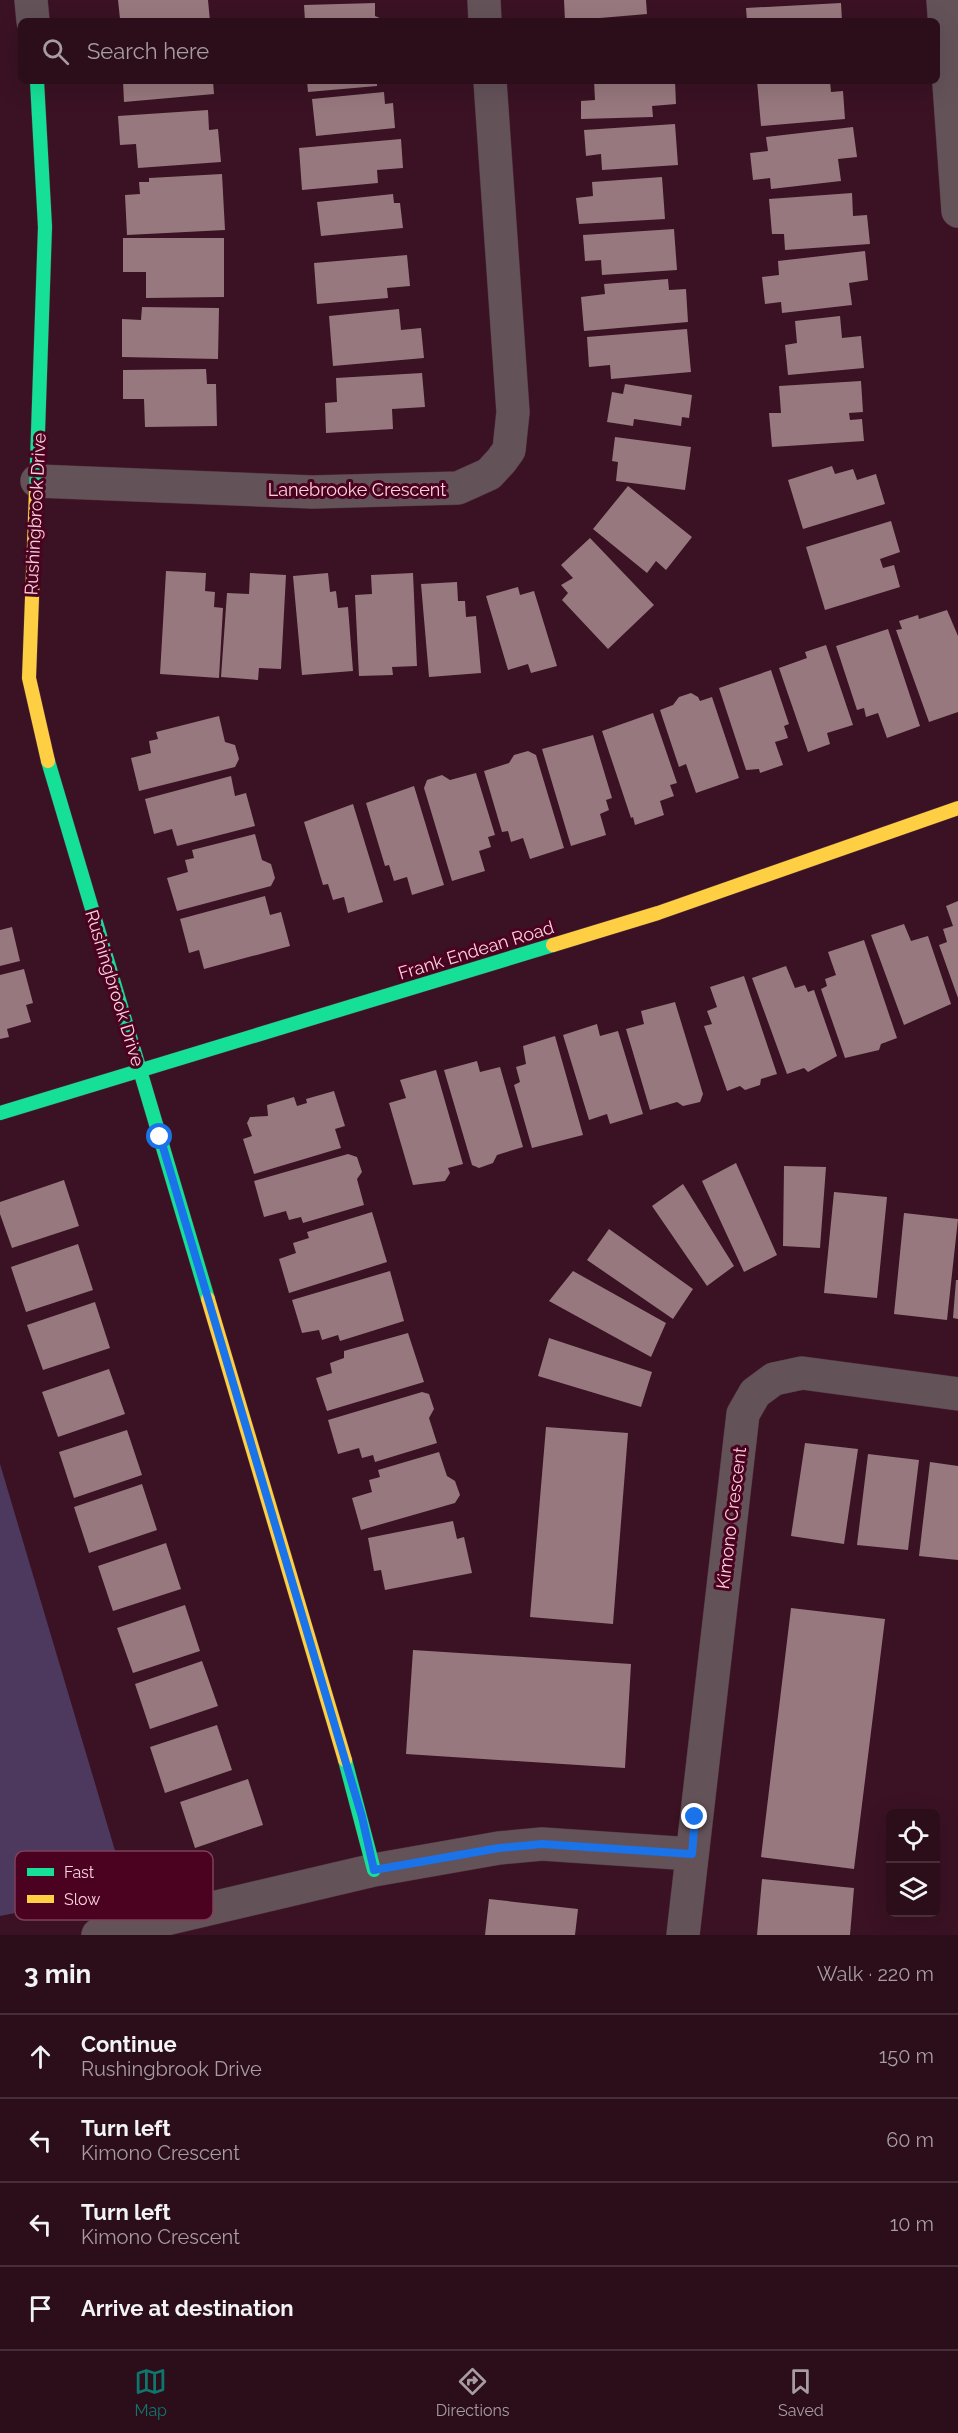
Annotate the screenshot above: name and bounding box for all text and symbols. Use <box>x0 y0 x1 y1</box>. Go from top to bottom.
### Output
search box <box>18 18 940 84</box>
icon: search <box>39 35 72 68</box>
text: Search here <box>87 38 209 64</box>
street label: Rushingbrook Drive <box>20 432 50 596</box>
street label: Lanebrooke Crescent <box>268 479 446 500</box>
street label: Rushingbrook Drive <box>81 907 149 1069</box>
street label: Frank Endean Road <box>396 916 556 984</box>
route start <box>146 1123 172 1149</box>
street label: Kimono Crescent <box>712 1446 750 1590</box>
route end <box>681 1803 707 1829</box>
map controls <box>886 1809 940 1917</box>
button: locate <box>886 1809 940 1863</box>
legend <box>15 1851 213 1920</box>
text: Fast <box>64 1863 95 1882</box>
button: layers <box>886 1863 940 1917</box>
text: Slow <box>64 1890 100 1909</box>
text: 3 min <box>24 1959 91 1989</box>
text: Walk · 220 m <box>817 1962 934 1986</box>
text: Continue <box>81 2031 177 2057</box>
icon: ahead <box>24 2040 57 2073</box>
text: 150 m <box>879 2044 934 2068</box>
text: Rushingbrook Drive <box>81 2057 262 2081</box>
text: Turn left <box>81 2115 171 2141</box>
icon: left <box>24 2124 57 2157</box>
text: 60 m <box>886 2128 934 2152</box>
text: Kimono Crescent <box>81 2141 240 2165</box>
text: Turn left <box>81 2199 171 2225</box>
icon: left <box>24 2208 57 2241</box>
text: 10 m <box>890 2212 934 2236</box>
text: Kimono Crescent <box>81 2225 240 2249</box>
icon: arrive <box>24 2292 57 2325</box>
text: Arrive at destination <box>81 2295 294 2321</box>
tab: Map <box>134 2365 167 2420</box>
tab: Directions <box>436 2365 510 2420</box>
tab: Saved <box>778 2365 824 2420</box>

